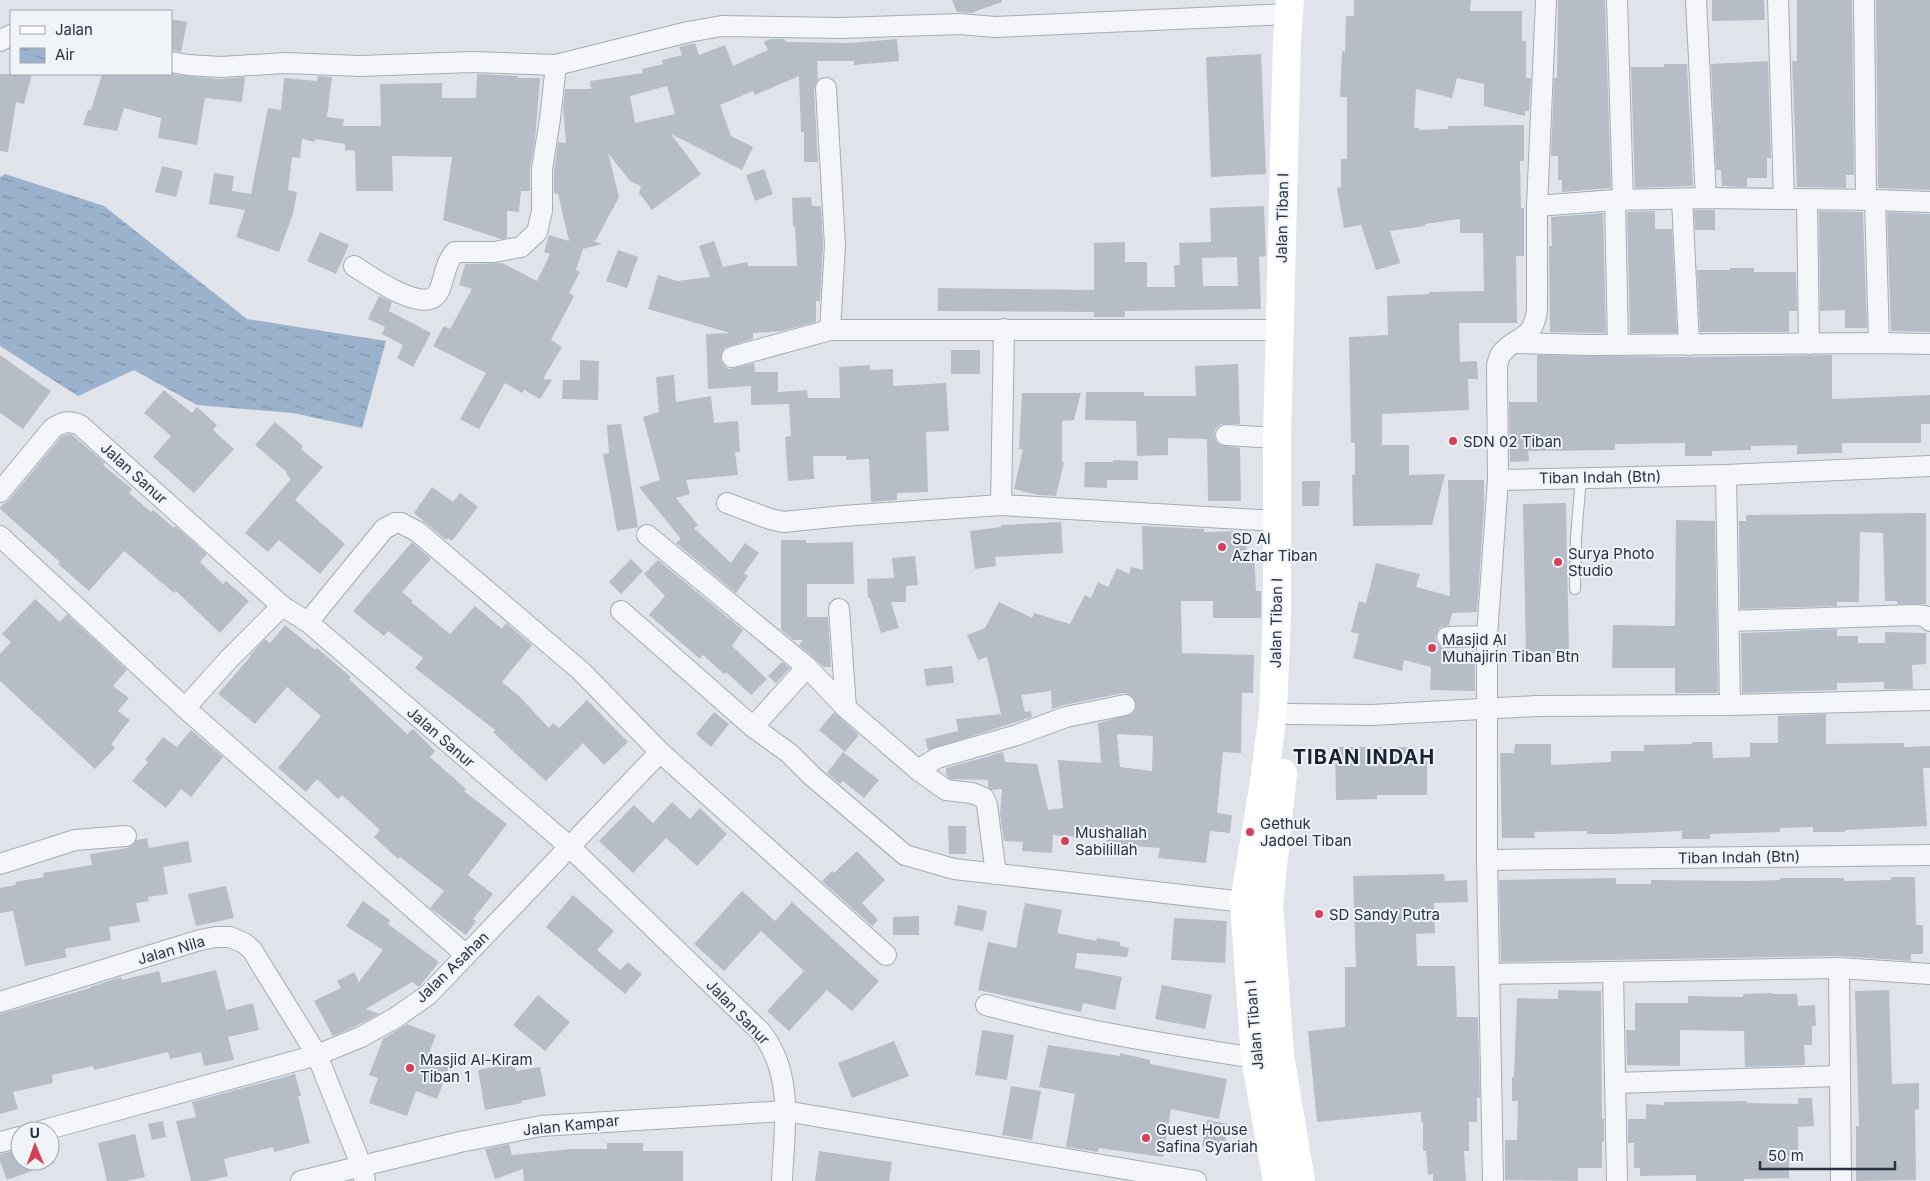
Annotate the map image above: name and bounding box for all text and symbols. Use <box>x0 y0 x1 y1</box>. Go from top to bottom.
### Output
legend <box>10 10 172 75</box>
text: Jalan <box>55 20 93 39</box>
text: Air <box>55 45 75 64</box>
street label: Jalan Tiban I <box>1272 173 1292 263</box>
place label: SDN 02 Tiban <box>1463 432 1562 451</box>
marker: SDN 02 Tiban <box>1447 435 1459 447</box>
street label: Jalan Sanur <box>97 438 172 508</box>
street label: Tiban Indah (Btn) <box>1539 466 1661 488</box>
place label: SD Al Azhar Tiban <box>1232 529 1318 565</box>
marker: SD Al Azhar Tiban <box>1216 541 1228 553</box>
place label: Surya Photo Studio <box>1568 544 1655 580</box>
marker: Surya Photo Studio <box>1552 556 1564 568</box>
street label: Jalan Tiban I <box>1266 578 1286 668</box>
place label: Masjid Al Muhajirin Tiban Btn <box>1442 630 1579 666</box>
marker: Masjid Al Muhajirin Tiban Btn <box>1426 642 1438 654</box>
street label: Jalan Sanur <box>403 702 479 772</box>
district label: TIBAN INDAH <box>1293 745 1435 769</box>
place label: Gethuk Jadoel Tiban <box>1260 814 1352 850</box>
place label: Mushallah Sabilillah <box>1075 823 1147 859</box>
marker: Gethuk Jadoel Tiban <box>1244 826 1256 838</box>
marker: Mushallah Sabilillah <box>1059 835 1071 847</box>
street label: Tiban Indah (Btn) <box>1678 846 1800 868</box>
place label: SD Sandy Putra <box>1329 905 1440 924</box>
marker: SD Sandy Putra <box>1313 908 1325 920</box>
street label: Jalan Asahan <box>411 927 493 1007</box>
street label: Jalan Nila <box>135 931 207 969</box>
street label: Jalan Sanur <box>702 975 774 1049</box>
street label: Jalan Tiban I <box>1241 979 1267 1071</box>
place label: Masjid Al-Kiram Tiban 1 <box>420 1050 533 1086</box>
marker: Masjid Al-Kiram Tiban 1 <box>404 1062 416 1074</box>
street label: Jalan Kampar <box>522 1110 621 1140</box>
place label: Guest House Safina Syariah <box>1156 1120 1258 1156</box>
north arrow <box>10 1121 60 1171</box>
text: U <box>29 1124 40 1141</box>
marker: Guest House Safina Syariah <box>1140 1132 1152 1144</box>
scale bar <box>1760 1138 1895 1170</box>
text: 50 m <box>1768 1146 1804 1165</box>

